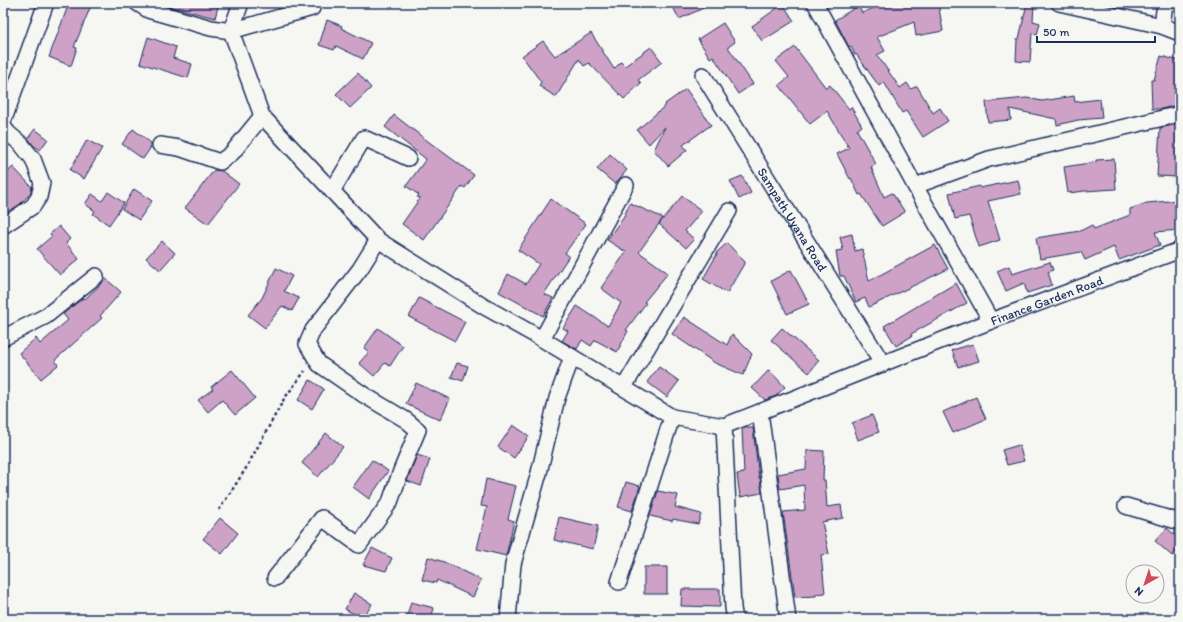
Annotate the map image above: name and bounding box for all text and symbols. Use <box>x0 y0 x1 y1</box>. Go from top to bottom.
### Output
scale bar <box>1037 18 1155 44</box>
text: 50 m <box>1043 25 1069 39</box>
street label: Sampath Uyana Road <box>754 165 830 274</box>
street label: Finance Garden Road <box>989 273 1105 328</box>
north arrow <box>1125 564 1165 604</box>
text: N <box>1132 584 1146 599</box>

